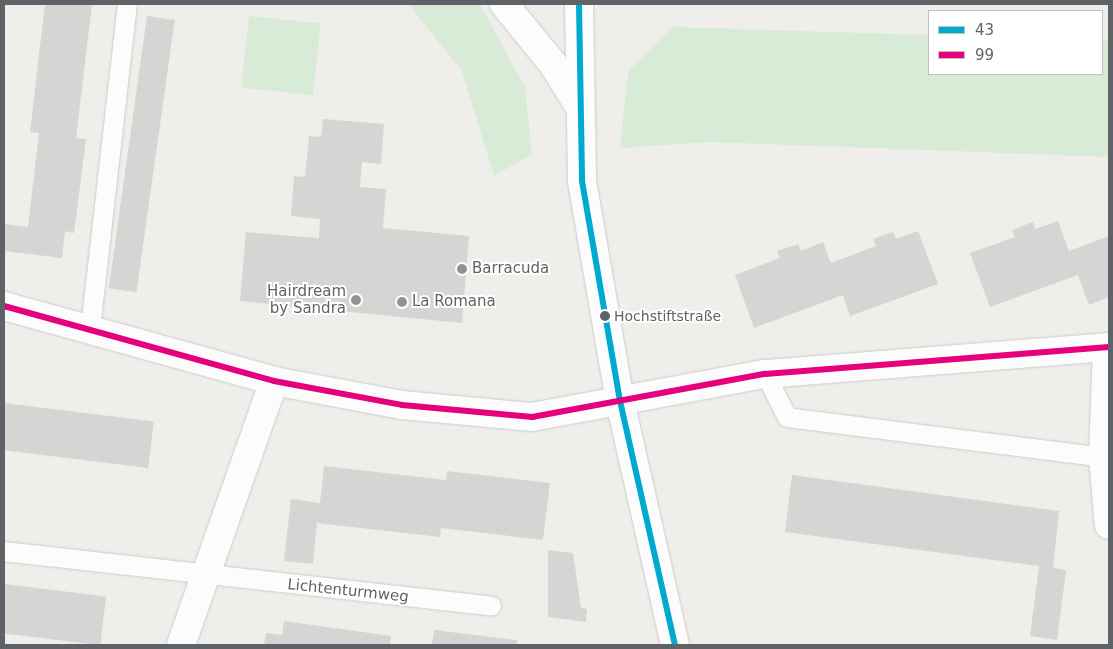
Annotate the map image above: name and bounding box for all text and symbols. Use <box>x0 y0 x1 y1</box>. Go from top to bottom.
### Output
legend <box>928 10 1103 75</box>
text: 43 <box>975 21 994 39</box>
text: 99 <box>975 46 994 64</box>
place label: Barracuda <box>472 260 549 278</box>
marker: Barracuda <box>456 263 468 275</box>
place label: Hairdream by Sandra <box>267 282 346 317</box>
place label: La Romana <box>412 293 496 311</box>
marker: Hairdream by Sandra <box>350 294 362 306</box>
marker: La Romana <box>396 296 408 308</box>
place label: Hochstiftstraße <box>614 308 721 324</box>
marker: Hochstiftstraße <box>600 311 610 321</box>
street label: Lichtenturmweg <box>286 576 410 606</box>

